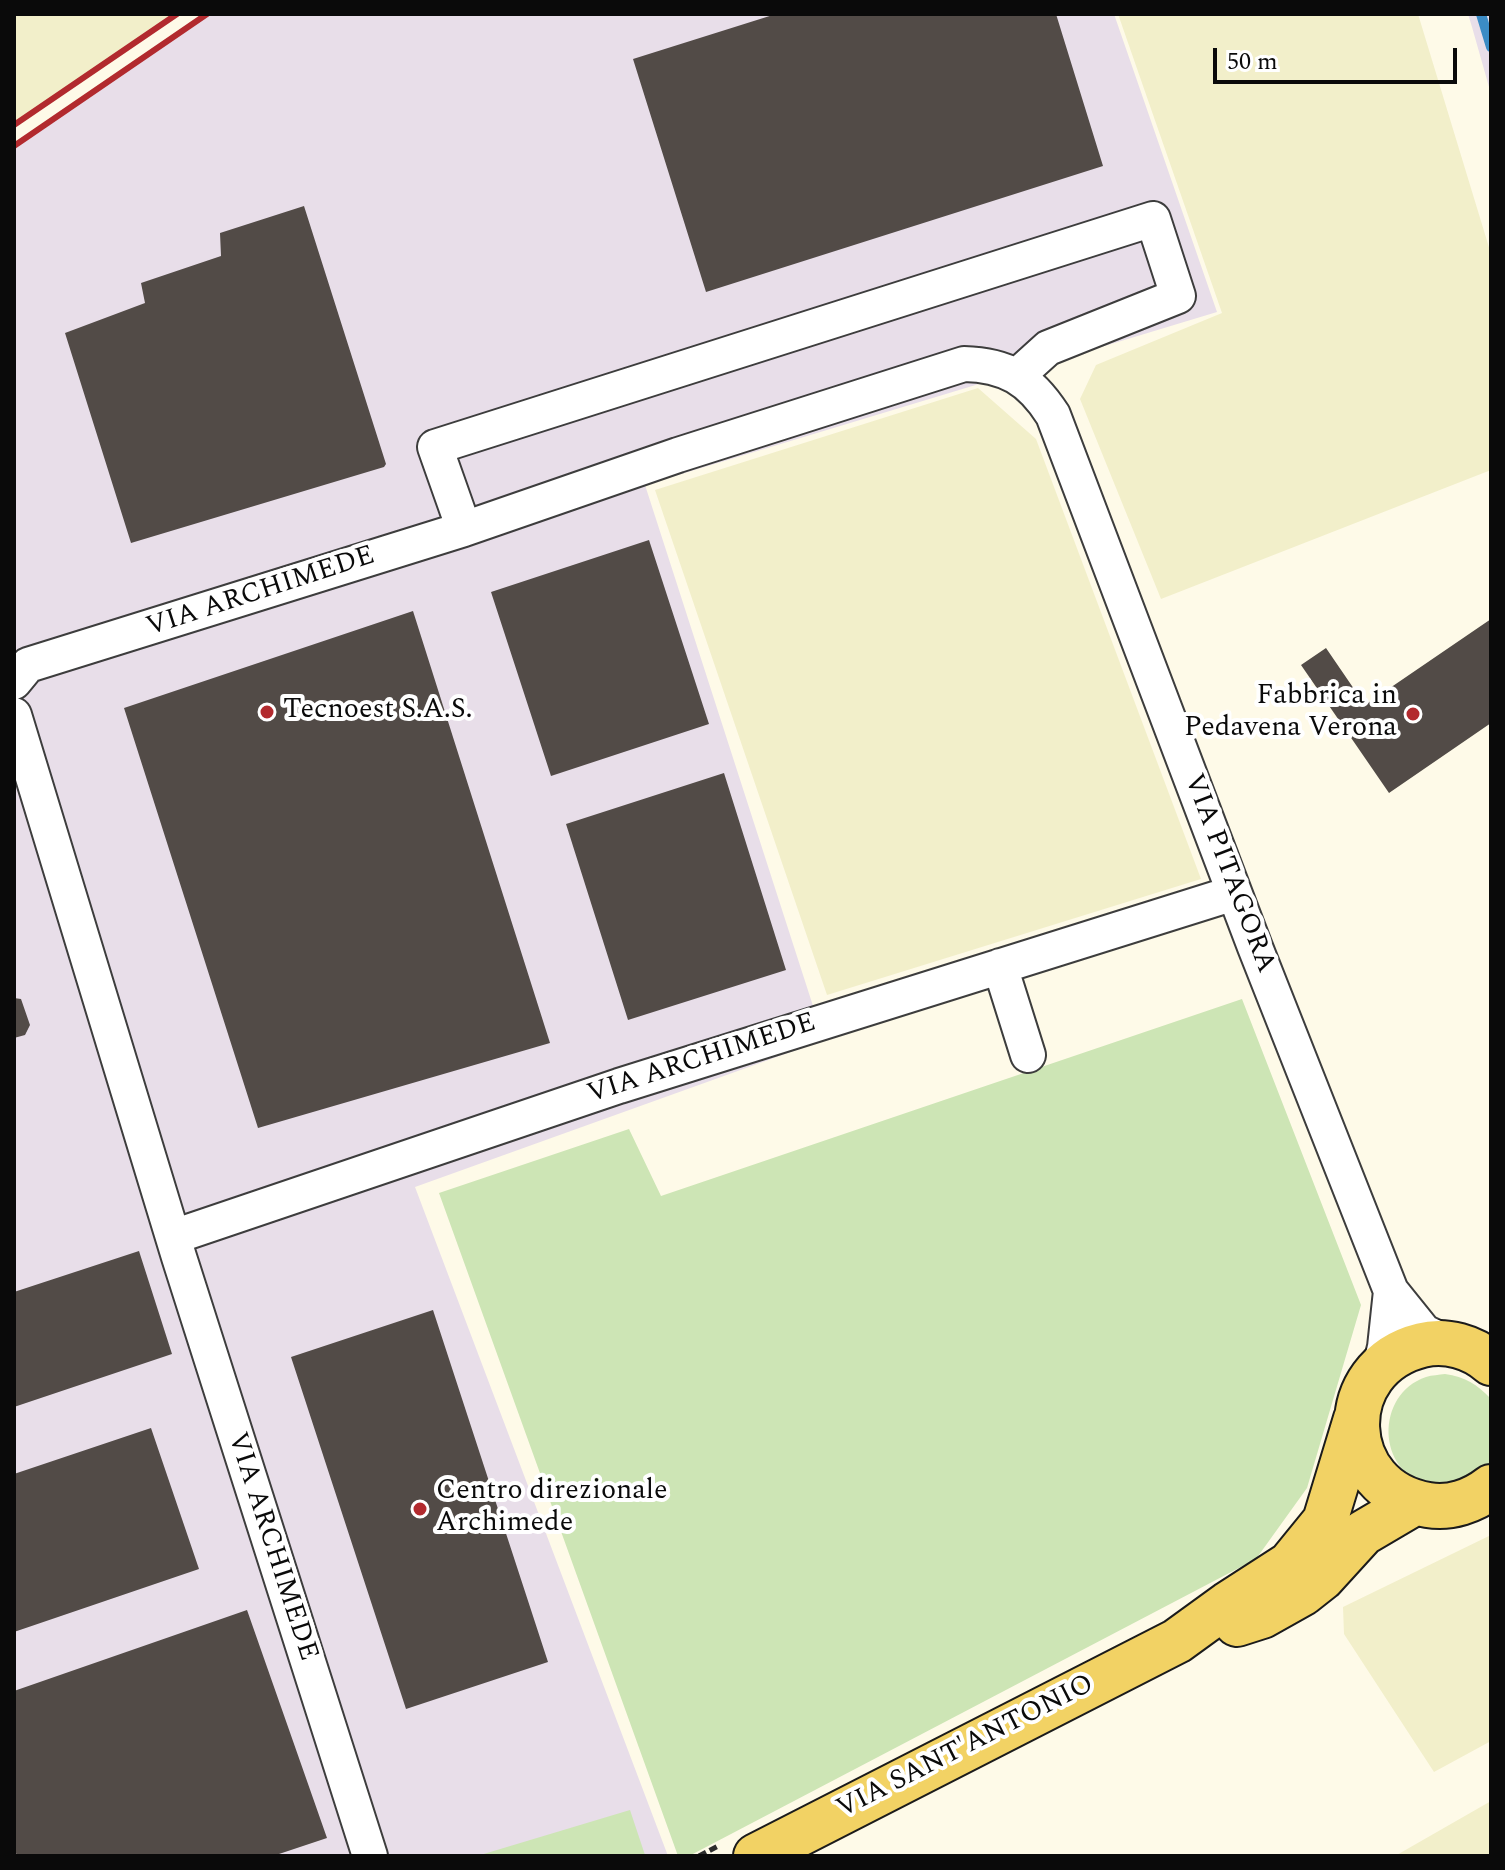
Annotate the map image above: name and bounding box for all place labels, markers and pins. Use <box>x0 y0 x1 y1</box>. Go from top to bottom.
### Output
place label: Fabbrica in Pedavena Verona <box>1184 681 1397 747</box>
place label: Tecnoest S.A.S. <box>283 695 472 729</box>
marker: Tecnoest S.A.S. <box>258 703 276 721</box>
marker: Fabbrica in Pedavena Verona <box>1404 705 1422 723</box>
place label: Centro direzionale Archimede <box>436 1476 668 1542</box>
marker: Centro direzionale Archimede <box>411 1500 429 1518</box>

